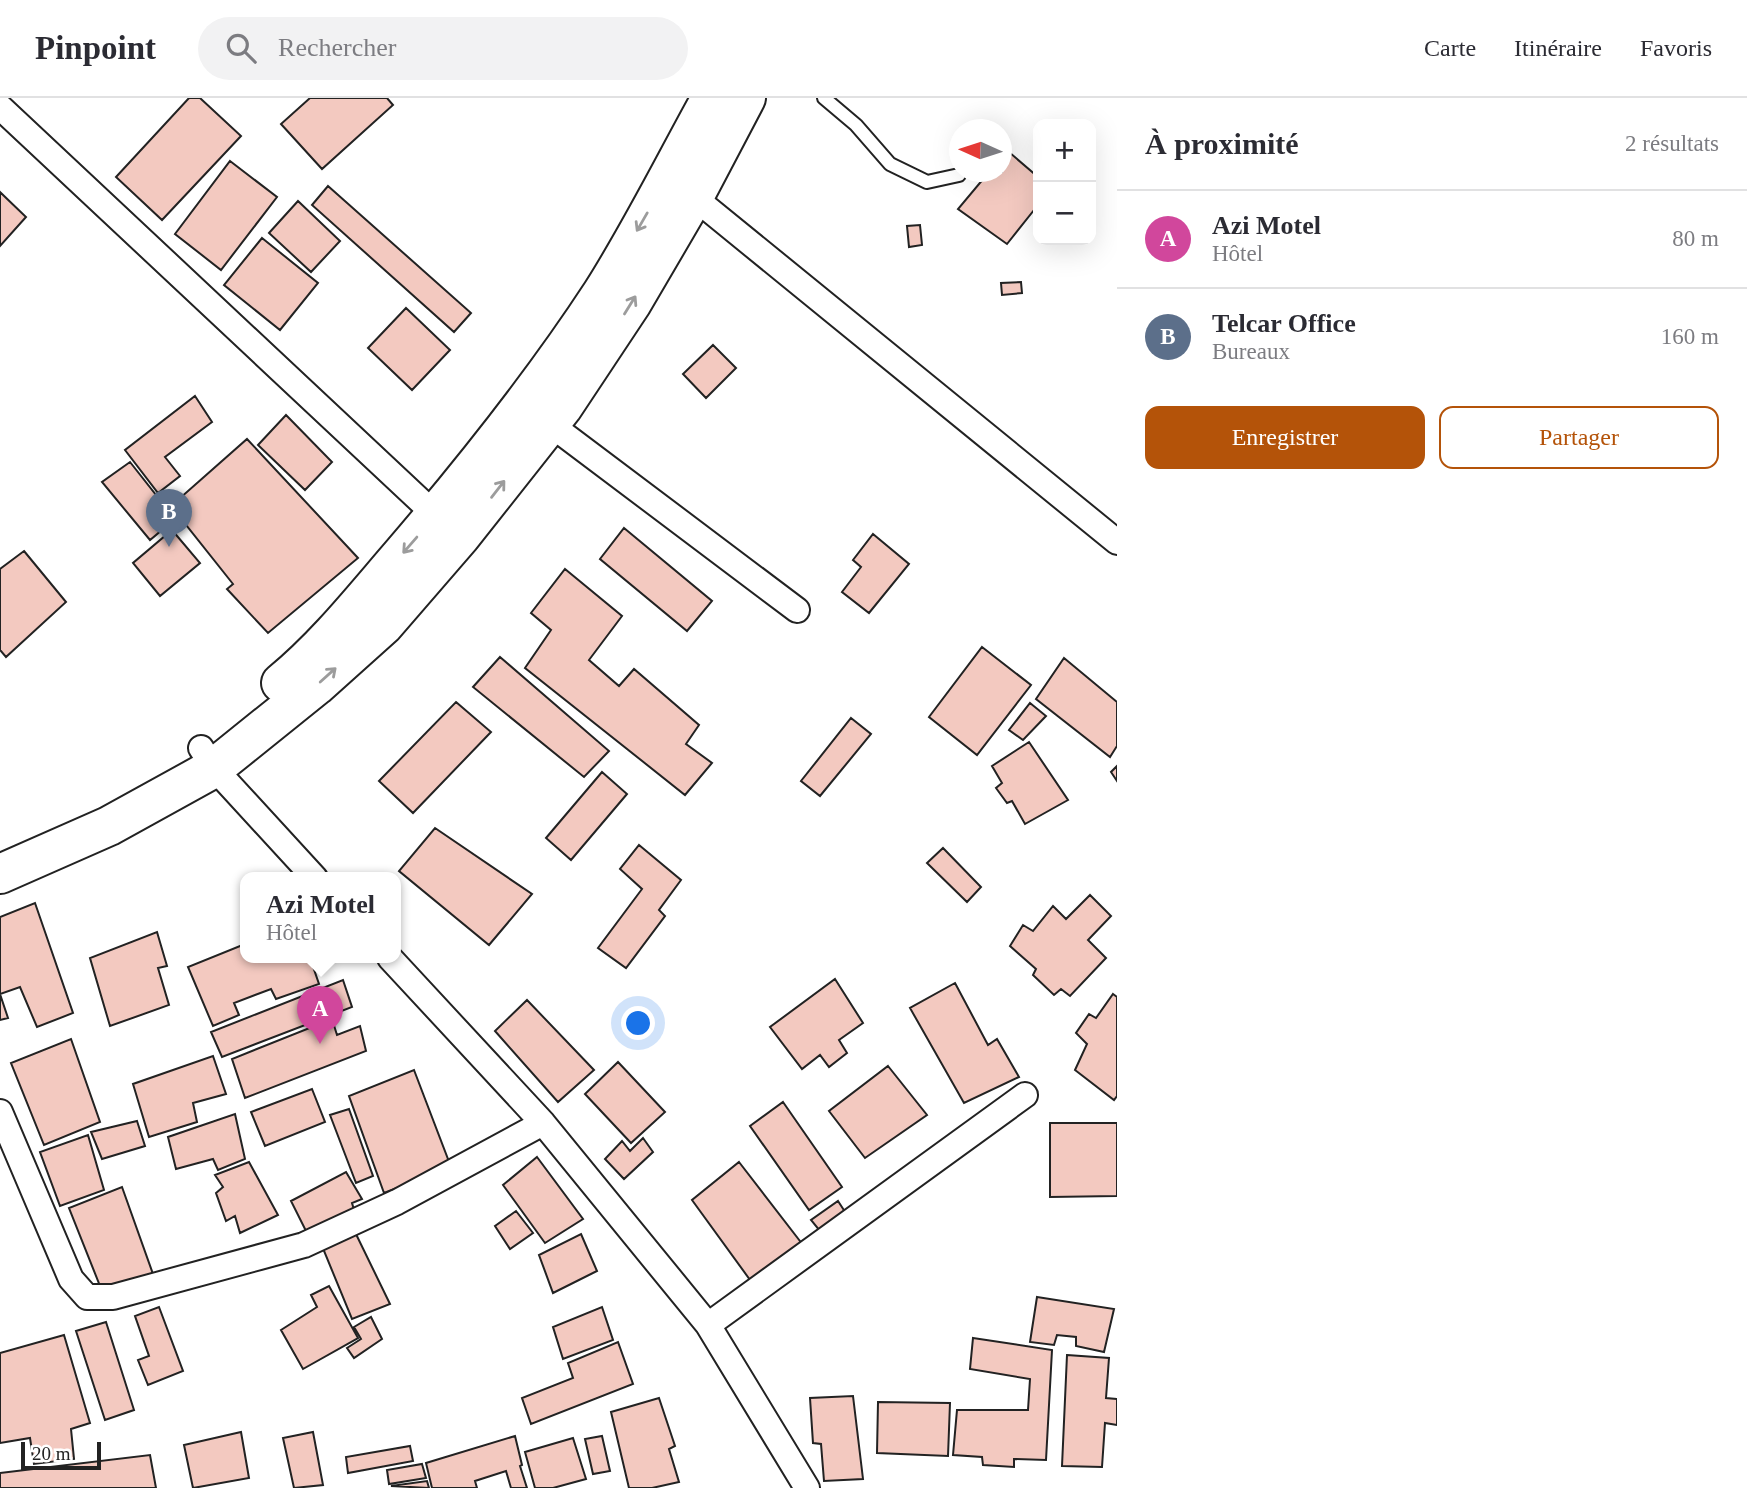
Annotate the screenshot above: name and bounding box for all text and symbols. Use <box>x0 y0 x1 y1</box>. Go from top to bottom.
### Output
search box <box>198 17 688 80</box>
icon: search <box>222 29 260 67</box>
text: Pinpoint <box>35 30 156 66</box>
text: Rechercher <box>278 33 396 62</box>
text: Carte <box>1424 35 1476 61</box>
text: Itinéraire <box>1514 35 1602 61</box>
text: Favoris <box>1640 35 1712 61</box>
north arrow <box>949 119 1012 182</box>
map controls <box>1033 119 1096 245</box>
button: + <box>1033 119 1096 182</box>
text: À proximité <box>1145 127 1299 160</box>
text: 2 résultats <box>1625 131 1719 156</box>
button: − <box>1033 182 1096 245</box>
one-way arrow <box>635 211 649 231</box>
text: Azi Motel <box>1212 211 1321 240</box>
text: A <box>1160 226 1176 251</box>
text: 80 m <box>1672 226 1719 251</box>
text: Hôtel <box>1212 241 1263 266</box>
one-way arrow <box>624 295 638 315</box>
text: Telcar Office <box>1212 309 1356 338</box>
text: B <box>1160 324 1176 349</box>
text: 160 m <box>1661 324 1719 349</box>
text: Bureaux <box>1212 339 1290 364</box>
button: Enregistrer <box>1145 406 1425 469</box>
button: Partager <box>1439 406 1719 469</box>
one-way arrow <box>491 481 506 499</box>
pin: B <box>146 489 192 547</box>
one-way arrow <box>402 536 418 554</box>
one-way arrow <box>319 667 337 683</box>
popup <box>240 872 401 963</box>
text: Azi Motel <box>266 890 375 919</box>
text: Hôtel <box>266 920 317 945</box>
pin: A <box>297 986 343 1044</box>
your location <box>621 1006 655 1040</box>
scale bar <box>21 1439 102 1471</box>
text: 20 m <box>32 1443 71 1464</box>

